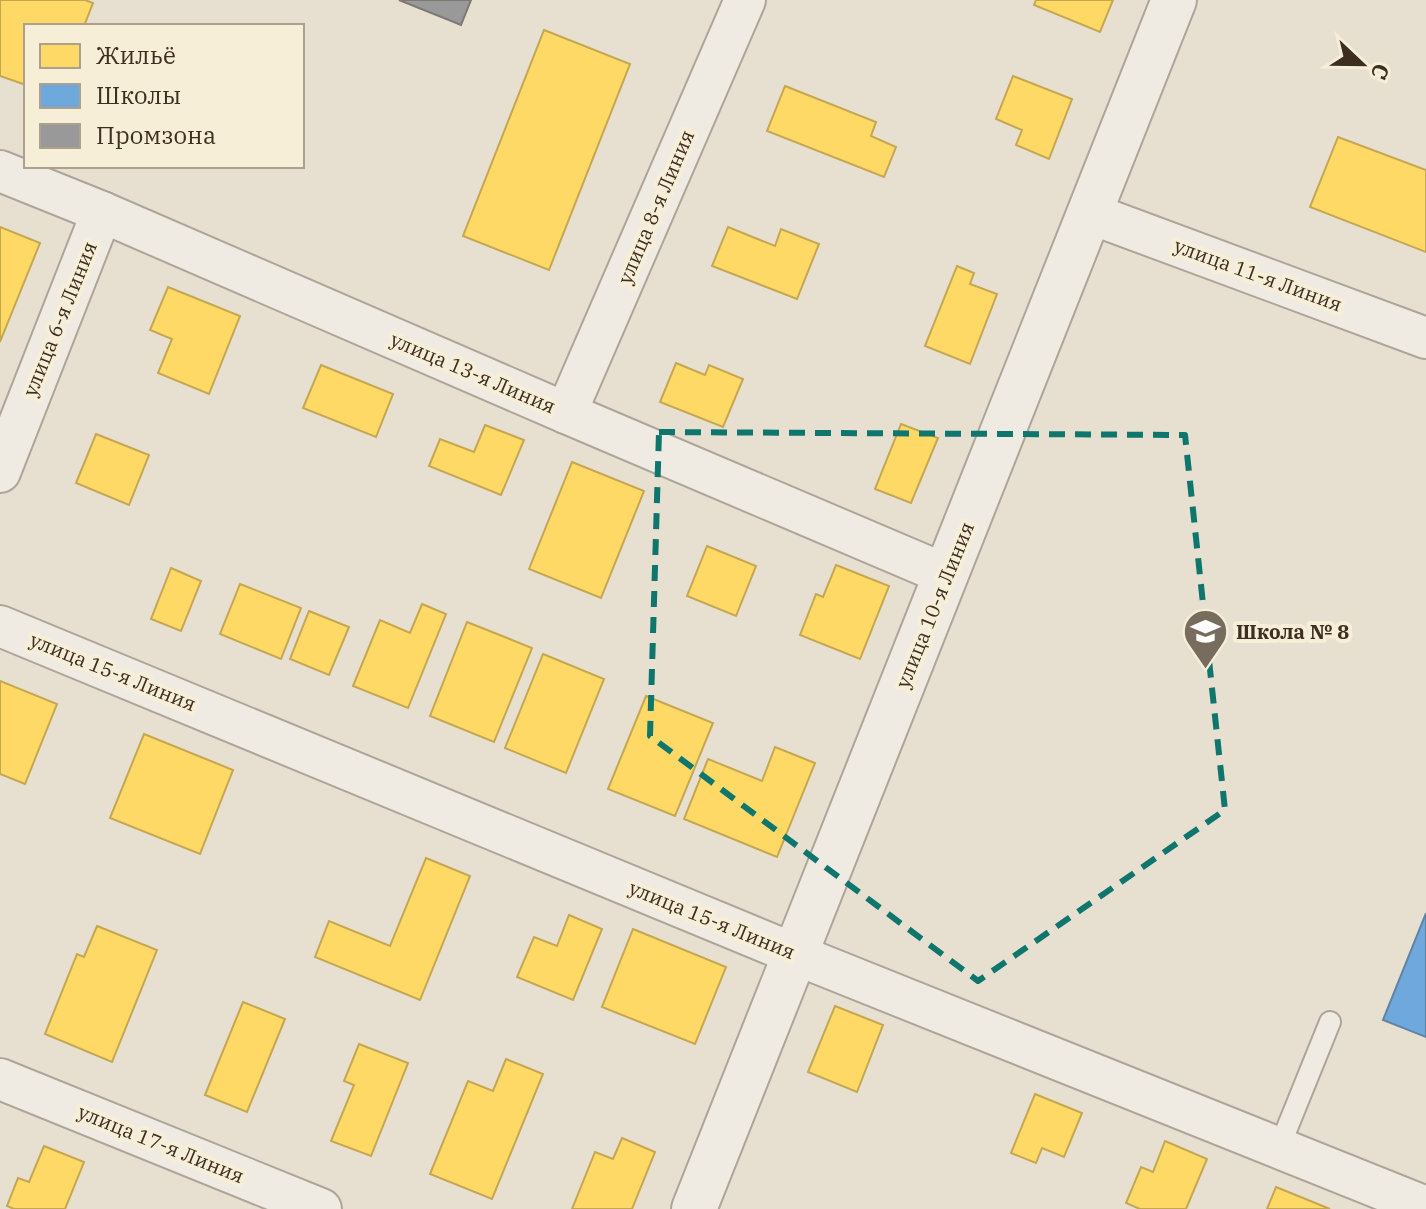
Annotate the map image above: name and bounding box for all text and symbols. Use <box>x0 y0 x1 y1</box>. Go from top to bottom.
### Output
legend <box>24 24 304 168</box>
north arrow <box>1322 24 1402 104</box>
text: Жильё <box>96 39 176 71</box>
text: С <box>1365 59 1397 84</box>
text: Школы <box>96 79 181 111</box>
text: Промзона <box>96 119 216 151</box>
street label: улица 8-я Линия <box>611 126 700 288</box>
street label: улица 11-я Линия <box>1170 232 1346 317</box>
street label: улица 6-я Линия <box>16 237 103 400</box>
street label: улица 13-я Линия <box>386 326 560 420</box>
street label: улица 10-я Линия <box>889 518 980 692</box>
school or university icon: Школа № 8 <box>1181 608 1229 671</box>
place label: Школа № 8 <box>1236 618 1349 645</box>
street label: улица 15-я Линия <box>26 626 200 717</box>
street label: улица 15-я Линия <box>625 874 799 965</box>
street label: улица 17-я Линия <box>74 1098 248 1189</box>

